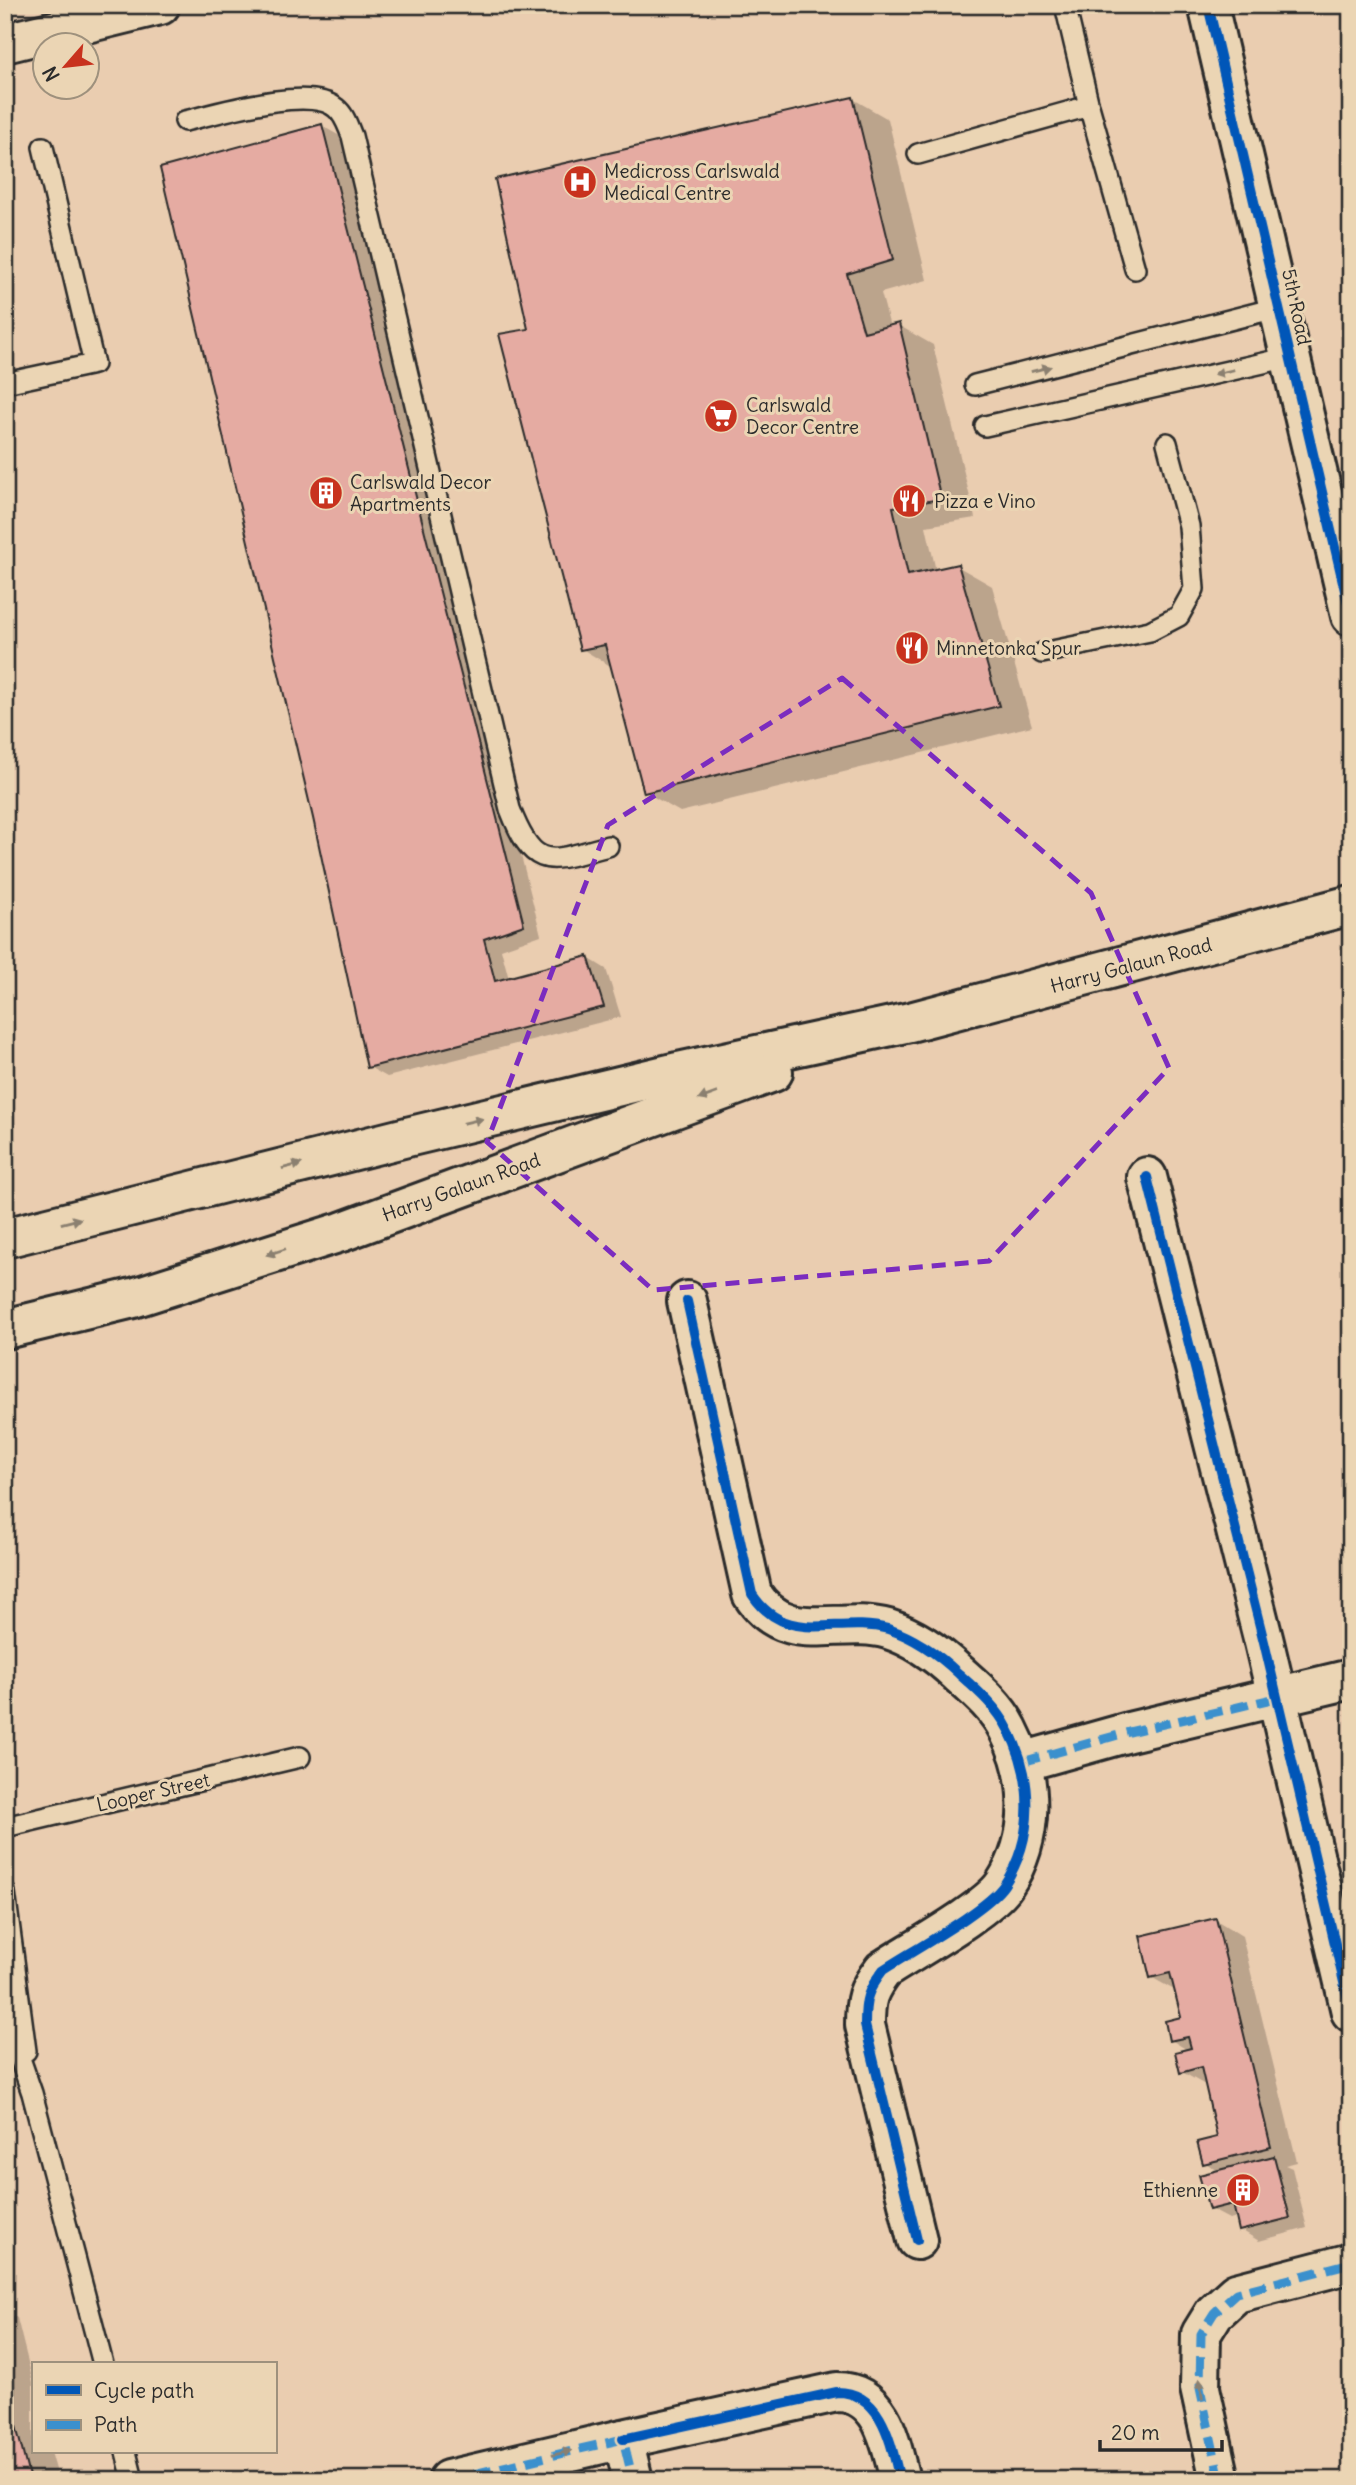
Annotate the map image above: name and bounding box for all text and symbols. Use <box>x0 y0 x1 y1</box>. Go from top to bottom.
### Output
north arrow <box>32 32 102 102</box>
text: N <box>37 63 65 85</box>
place label: Medicross Carlswald Medical Centre <box>604 159 780 205</box>
hospital icon: Medicross Carlswald Medical Centre <box>561 163 599 201</box>
street label: 5th Road <box>1277 267 1317 347</box>
one-way arrow <box>1030 363 1052 374</box>
one-way arrow <box>1213 367 1235 378</box>
place label: Carlswald Decor Centre <box>746 393 859 439</box>
supermarket icon: Carlswald Decor Centre <box>702 397 740 435</box>
place label: Carlswald Decor Apartments <box>350 470 491 516</box>
building icon: Carlswald Decor Apartments <box>307 474 345 512</box>
restaurant icon: Pizza e Vino <box>890 482 928 520</box>
place label: Pizza e Vino <box>934 489 1036 513</box>
restaurant icon: Minnetonka Spur <box>893 629 931 667</box>
place label: Minnetonka Spur <box>936 636 1081 660</box>
street label: Harry Galaun Road <box>1048 932 1214 998</box>
one-way arrow <box>697 1091 718 1102</box>
one-way arrow <box>463 1115 485 1126</box>
street label: Harry Galaun Road <box>379 1147 543 1227</box>
one-way arrow <box>281 1160 303 1171</box>
one-way arrow <box>61 1215 83 1226</box>
one-way arrow <box>265 1248 286 1258</box>
street label: Looper Street <box>94 1767 212 1817</box>
building icon: Ethienne <box>1224 2171 1262 2209</box>
place label: Ethienne <box>1143 2178 1218 2202</box>
legend <box>32 2362 276 2454</box>
text: Cycle path <box>94 2377 194 2404</box>
one-way arrow <box>1195 2378 1206 2400</box>
scale bar <box>1100 2408 1223 2452</box>
text: Path <box>94 2411 137 2438</box>
text: 20 m <box>1111 2419 1160 2446</box>
one-way arrow <box>551 2447 573 2458</box>

